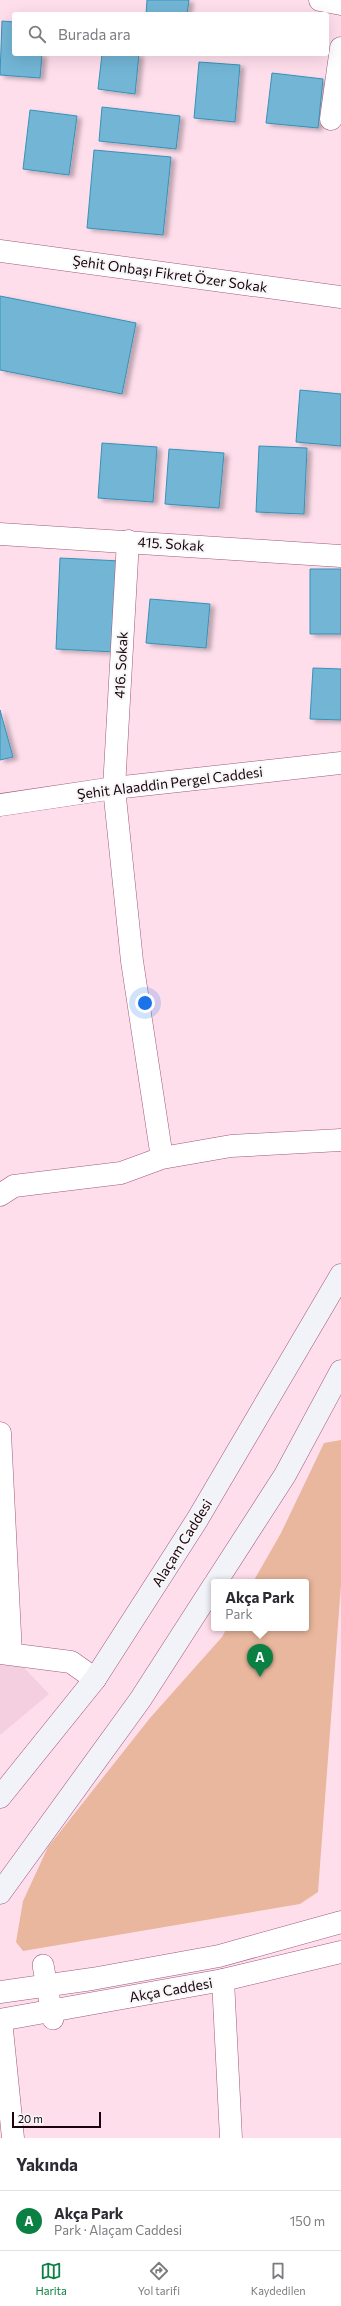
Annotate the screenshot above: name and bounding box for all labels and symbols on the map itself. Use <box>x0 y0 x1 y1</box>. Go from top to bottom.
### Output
street label: Şehit Onbaşı Fikret Özer Sokak <box>71 251 269 296</box>
street label: 415. Sokak <box>137 533 205 554</box>
street label: 416. Sokak <box>110 631 131 699</box>
street label: Şehit Alaaddin Pergel Caddesi <box>76 763 264 802</box>
your location <box>135 993 155 1013</box>
street label: Alaçam Caddesi <box>148 1496 215 1590</box>
pin: A <box>247 1644 273 1677</box>
street label: Akça Caddesi <box>128 1974 214 2005</box>
scale bar <box>12 2110 101 2129</box>

